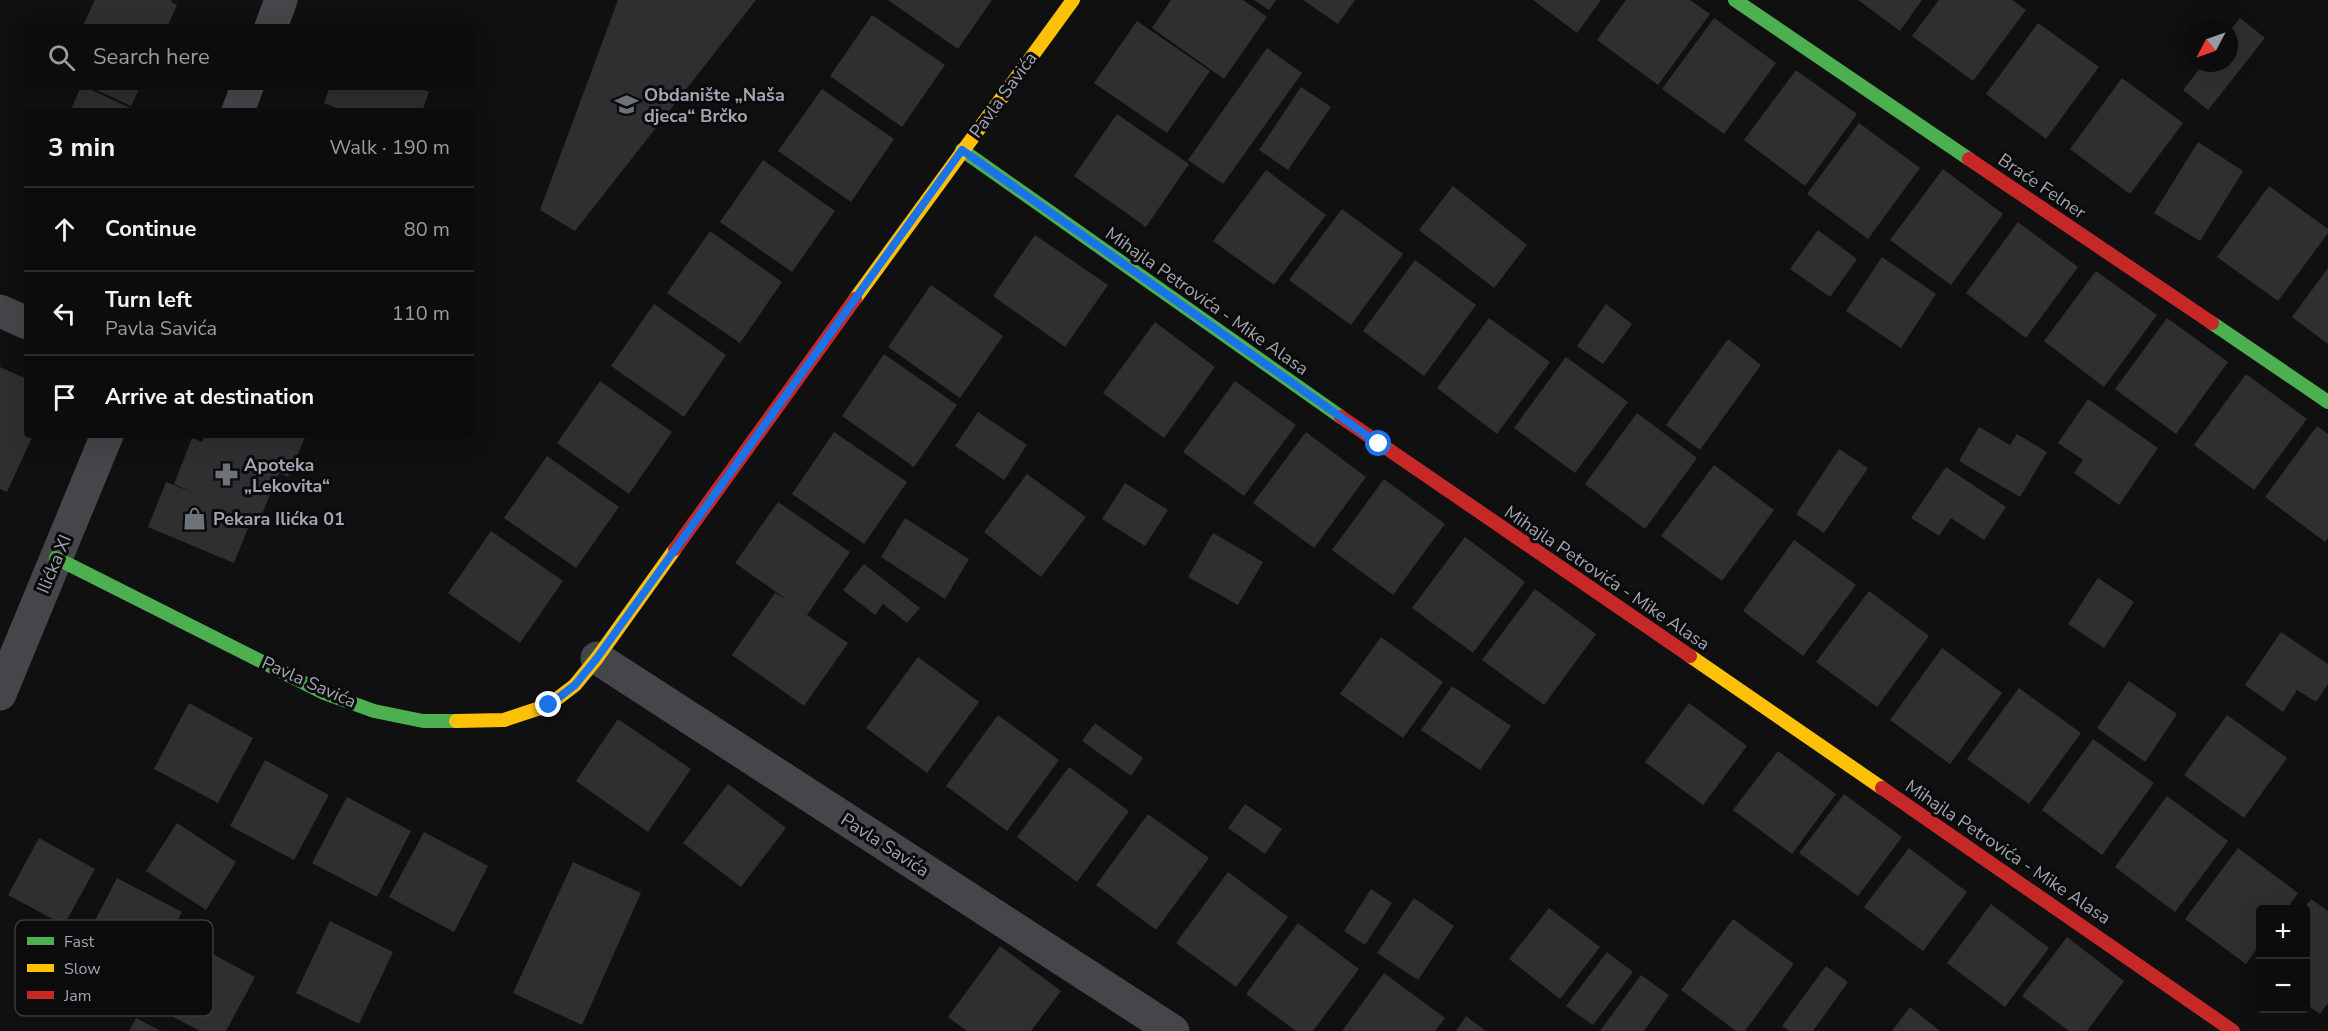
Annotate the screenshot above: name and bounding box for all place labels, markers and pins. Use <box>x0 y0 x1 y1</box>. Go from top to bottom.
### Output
place label: Obdanište „Naša djeca“ Brčko <box>644 83 785 128</box>
school or university icon: Obdanište „Naša djeca“ Brčko <box>613 92 639 118</box>
place label: Apoteka „Lekovita“ <box>244 453 330 498</box>
pharmacy icon: Apoteka „Lekovita“ <box>213 462 239 488</box>
shop icon: Pekara Ilićka 01 <box>182 506 208 532</box>
place label: Pekara Ilićka 01 <box>213 507 345 531</box>

